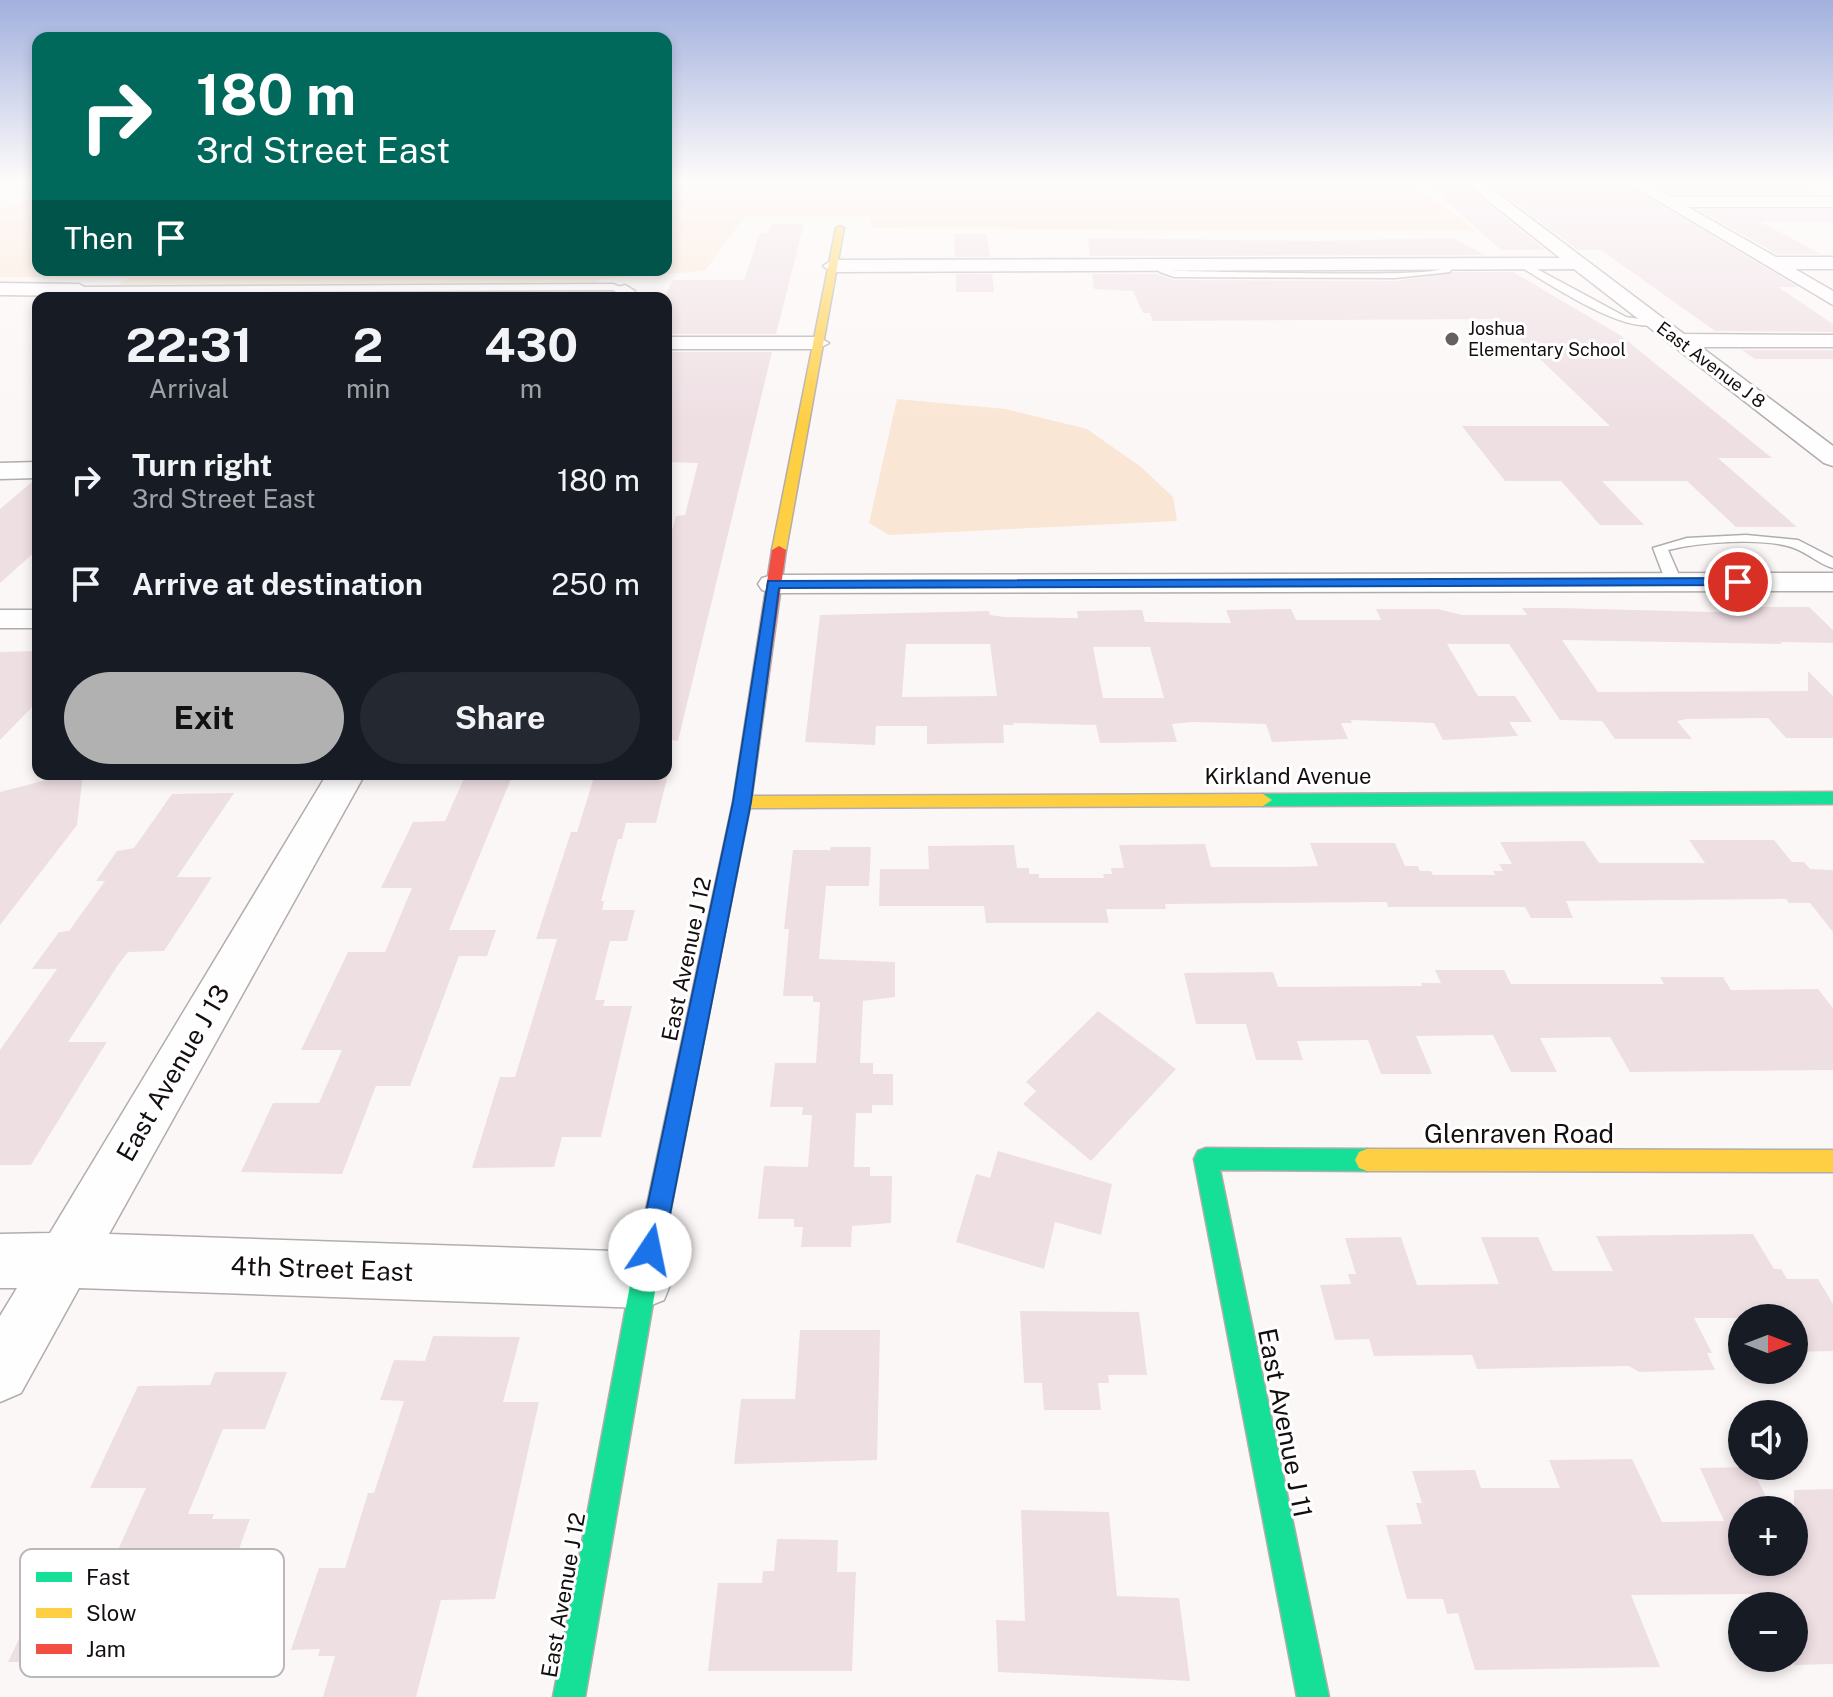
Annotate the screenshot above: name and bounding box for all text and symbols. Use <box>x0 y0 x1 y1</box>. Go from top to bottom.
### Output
text: 180 m <box>196 62 356 128</box>
icon: right <box>64 64 168 168</box>
text: 3rd Street East <box>196 129 450 171</box>
icon: arrive <box>149 216 193 260</box>
text: Then <box>64 220 133 256</box>
text: 22:31 <box>126 316 252 373</box>
text: 2 <box>353 316 383 373</box>
text: 430 <box>484 316 578 373</box>
street label: East Avenue J 8 <box>1653 317 1770 412</box>
place label: Joshua Elementary School <box>1468 318 1626 360</box>
marker: Joshua Elementary School <box>1443 330 1461 348</box>
text: Arrival <box>149 373 229 404</box>
text: min <box>346 373 390 404</box>
text: m <box>520 373 542 404</box>
text: Turn right <box>132 447 272 483</box>
icon: right <box>64 458 108 502</box>
text: 180 m <box>557 462 640 498</box>
text: 3rd Street East <box>132 483 316 514</box>
pin <box>1704 548 1772 616</box>
icon: arrive <box>1716 560 1760 604</box>
icon: arrive <box>64 562 108 606</box>
text: Arrive at destination <box>132 566 423 602</box>
text: 250 m <box>551 566 640 602</box>
button: Exit <box>64 672 344 764</box>
button: Share <box>360 672 640 764</box>
street label: Kirkland Avenue <box>1205 763 1372 789</box>
street label: East Avenue J 12 <box>656 875 716 1043</box>
street label: East Avenue J 13 <box>110 979 236 1166</box>
street label: Glenraven Road <box>1424 1118 1614 1149</box>
position arrow <box>608 1208 692 1292</box>
street label: 4th Street East <box>230 1250 414 1287</box>
north arrow <box>1728 1304 1808 1384</box>
map controls <box>1728 1304 1808 1672</box>
street label: East Avenue J 11 <box>1252 1325 1319 1520</box>
button: sound <box>1728 1400 1808 1480</box>
button: + <box>1728 1496 1808 1576</box>
street label: East Avenue J 12 <box>536 1510 590 1680</box>
legend <box>20 1549 284 1677</box>
text: Fast <box>86 1564 130 1590</box>
button: − <box>1728 1592 1808 1672</box>
text: Slow <box>86 1600 136 1626</box>
text: Jam <box>86 1636 126 1662</box>

